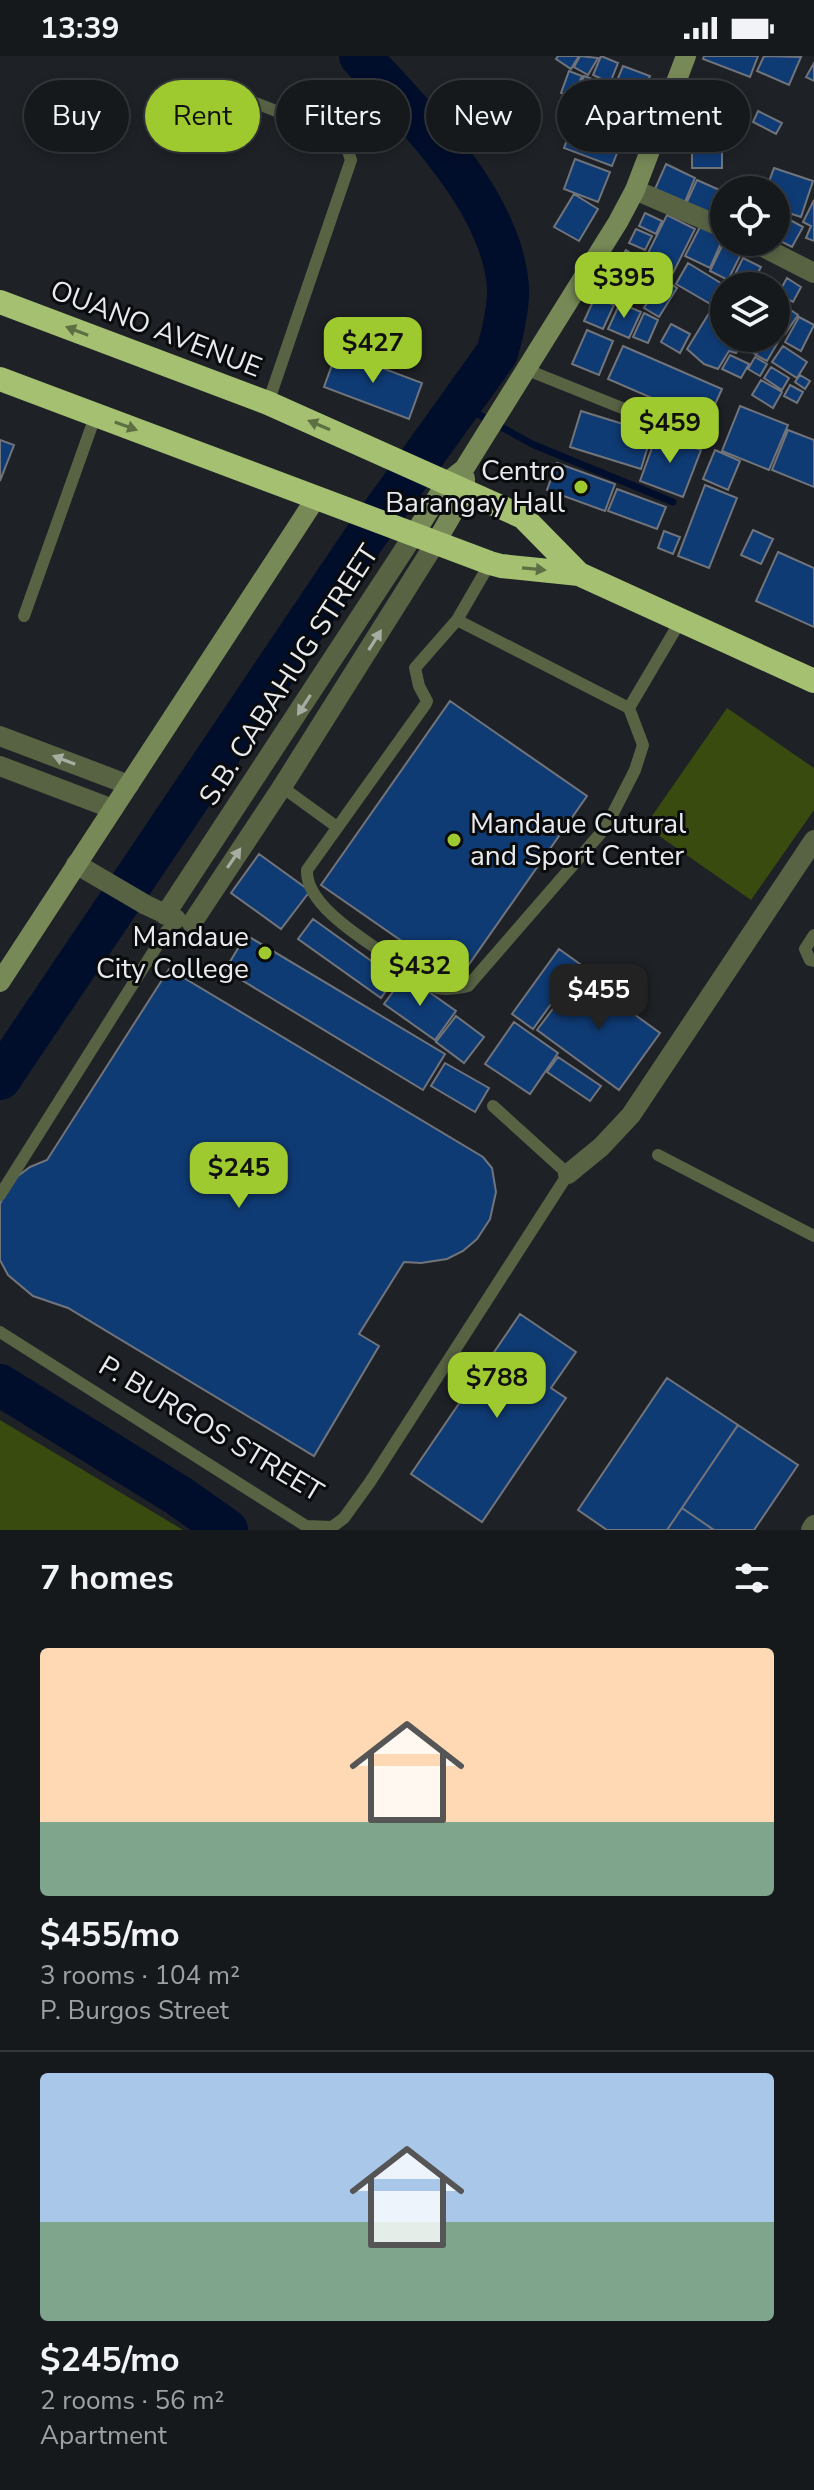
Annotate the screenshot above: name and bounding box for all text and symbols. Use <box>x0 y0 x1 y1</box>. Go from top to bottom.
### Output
text: 13:39 <box>40 8 119 49</box>
chip: Buy <box>24 80 129 152</box>
chip: Rent <box>145 80 260 152</box>
chip: Filters <box>276 80 410 152</box>
chip: New <box>426 80 541 152</box>
chip: Apartment <box>557 80 750 152</box>
map controls <box>710 176 790 352</box>
button: locate <box>710 176 790 256</box>
pin: $395 <box>577 252 671 320</box>
text: $395 <box>593 260 655 295</box>
street label: OUANO AVENUE <box>45 271 267 387</box>
button: layers <box>710 272 790 352</box>
pin: $427 <box>326 317 420 385</box>
one-way arrow <box>65 324 89 337</box>
text: $427 <box>342 325 404 360</box>
pin: $459 <box>623 397 717 465</box>
text: $459 <box>639 405 701 440</box>
one-way arrow <box>307 419 331 432</box>
one-way arrow <box>114 420 138 432</box>
place label: Centro Barangay Hall <box>385 452 566 522</box>
marker: Centro Barangay Hall <box>572 478 590 496</box>
street label: S.B. CABAHUG STREET <box>190 537 388 813</box>
one-way arrow <box>522 563 547 576</box>
one-way arrow <box>368 629 382 651</box>
one-way arrow <box>296 694 311 715</box>
one-way arrow <box>52 753 76 766</box>
place label: Mandaue Cutural and Sport Center <box>470 805 687 875</box>
marker: Mandaue Cutural and Sport Center <box>445 831 463 849</box>
one-way arrow <box>226 847 241 869</box>
place label: Mandaue City College <box>96 918 249 988</box>
pin: $432 <box>373 940 467 1008</box>
marker: Mandaue City College <box>256 944 274 962</box>
text: $432 <box>389 948 451 983</box>
pin: $455 <box>552 964 646 1032</box>
text: $455 <box>568 972 630 1007</box>
pin: $245 <box>192 1142 286 1210</box>
text: $245 <box>208 1150 270 1185</box>
street label: P. BURGOS STREET <box>92 1347 330 1511</box>
pin: $788 <box>450 1352 544 1420</box>
text: $788 <box>466 1360 528 1395</box>
text: 7 homes <box>40 1555 174 1601</box>
icon: filters <box>730 1556 774 1600</box>
icon: home <box>335 1700 479 1844</box>
text: $455/mo <box>40 1912 180 1958</box>
text: 3 rooms · 104 m² <box>40 1958 240 1993</box>
text: P. Burgos Street <box>40 1993 229 2028</box>
icon: home <box>335 2125 479 2269</box>
text: $245/mo <box>40 2337 180 2383</box>
text: 2 rooms · 56 m² <box>40 2383 224 2418</box>
text: Apartment <box>40 2418 167 2453</box>

